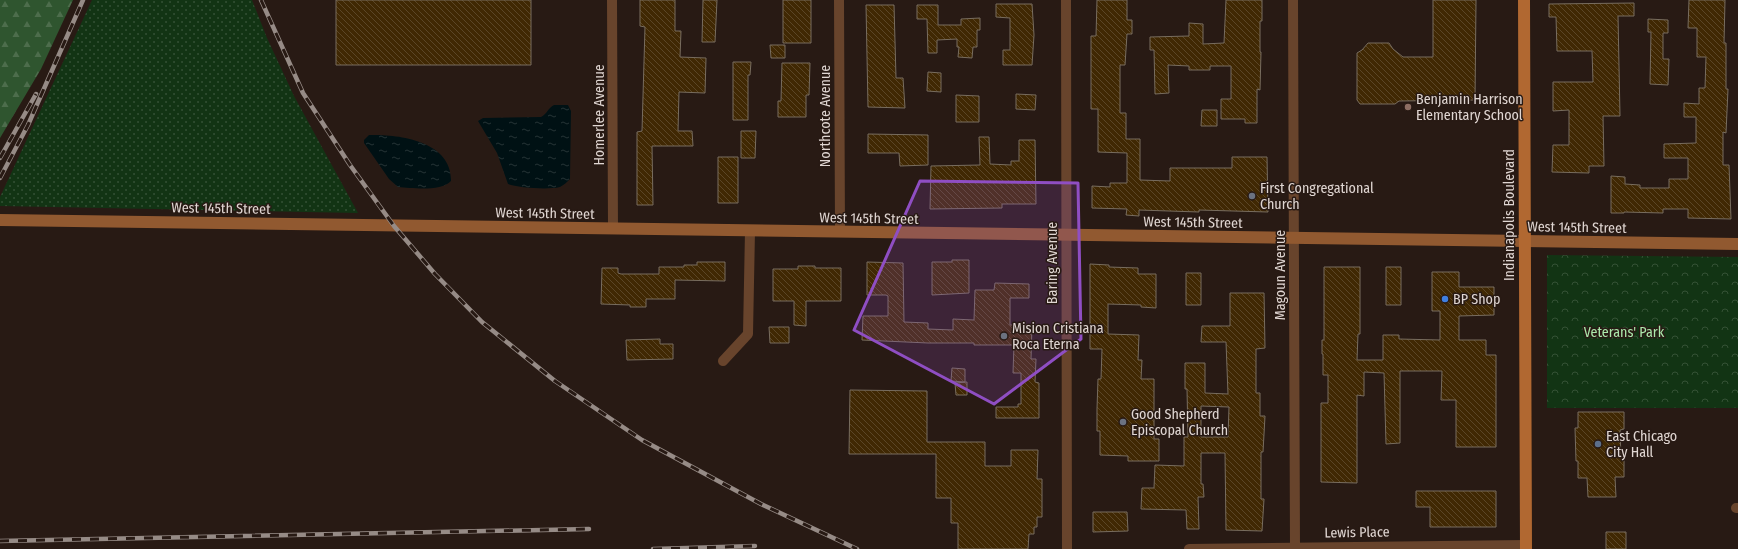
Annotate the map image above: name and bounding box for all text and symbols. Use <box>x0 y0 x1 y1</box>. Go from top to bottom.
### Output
street label: Homerlee Avenue <box>591 64 608 166</box>
street label: Northcote Avenue <box>817 65 834 167</box>
place label: Benjamin Harrison Elementary School <box>1416 91 1523 124</box>
marker: Benjamin Harrison Elementary School <box>1403 102 1413 112</box>
street label: Indianapolis Boulevard <box>1501 149 1518 281</box>
place label: First Congregational Church <box>1260 180 1374 213</box>
marker: First Congregational Church <box>1247 191 1257 201</box>
street label: West 145th Street <box>171 199 271 218</box>
street label: West 145th Street <box>495 204 595 223</box>
street label: West 145th Street <box>819 209 919 228</box>
street label: West 145th Street <box>1143 213 1243 232</box>
street label: West 145th Street <box>1527 218 1627 237</box>
street label: Baring Avenue <box>1044 222 1061 304</box>
street label: Magoun Avenue <box>1272 230 1289 320</box>
place label: BP Shop <box>1453 291 1500 308</box>
marker: BP Shop <box>1440 294 1450 304</box>
place label: Mision Cristiana Roca Eterna <box>1012 320 1104 353</box>
park label: Veterans' Park <box>1584 324 1665 341</box>
marker: Mision Cristiana Roca Eterna <box>999 331 1009 341</box>
place label: Good Shepherd Episcopal Church <box>1131 406 1228 439</box>
marker: Good Shepherd Episcopal Church <box>1118 417 1128 427</box>
place label: East Chicago City Hall <box>1606 428 1677 461</box>
marker: East Chicago City Hall <box>1593 439 1603 449</box>
street label: Lewis Place <box>1324 523 1390 542</box>

